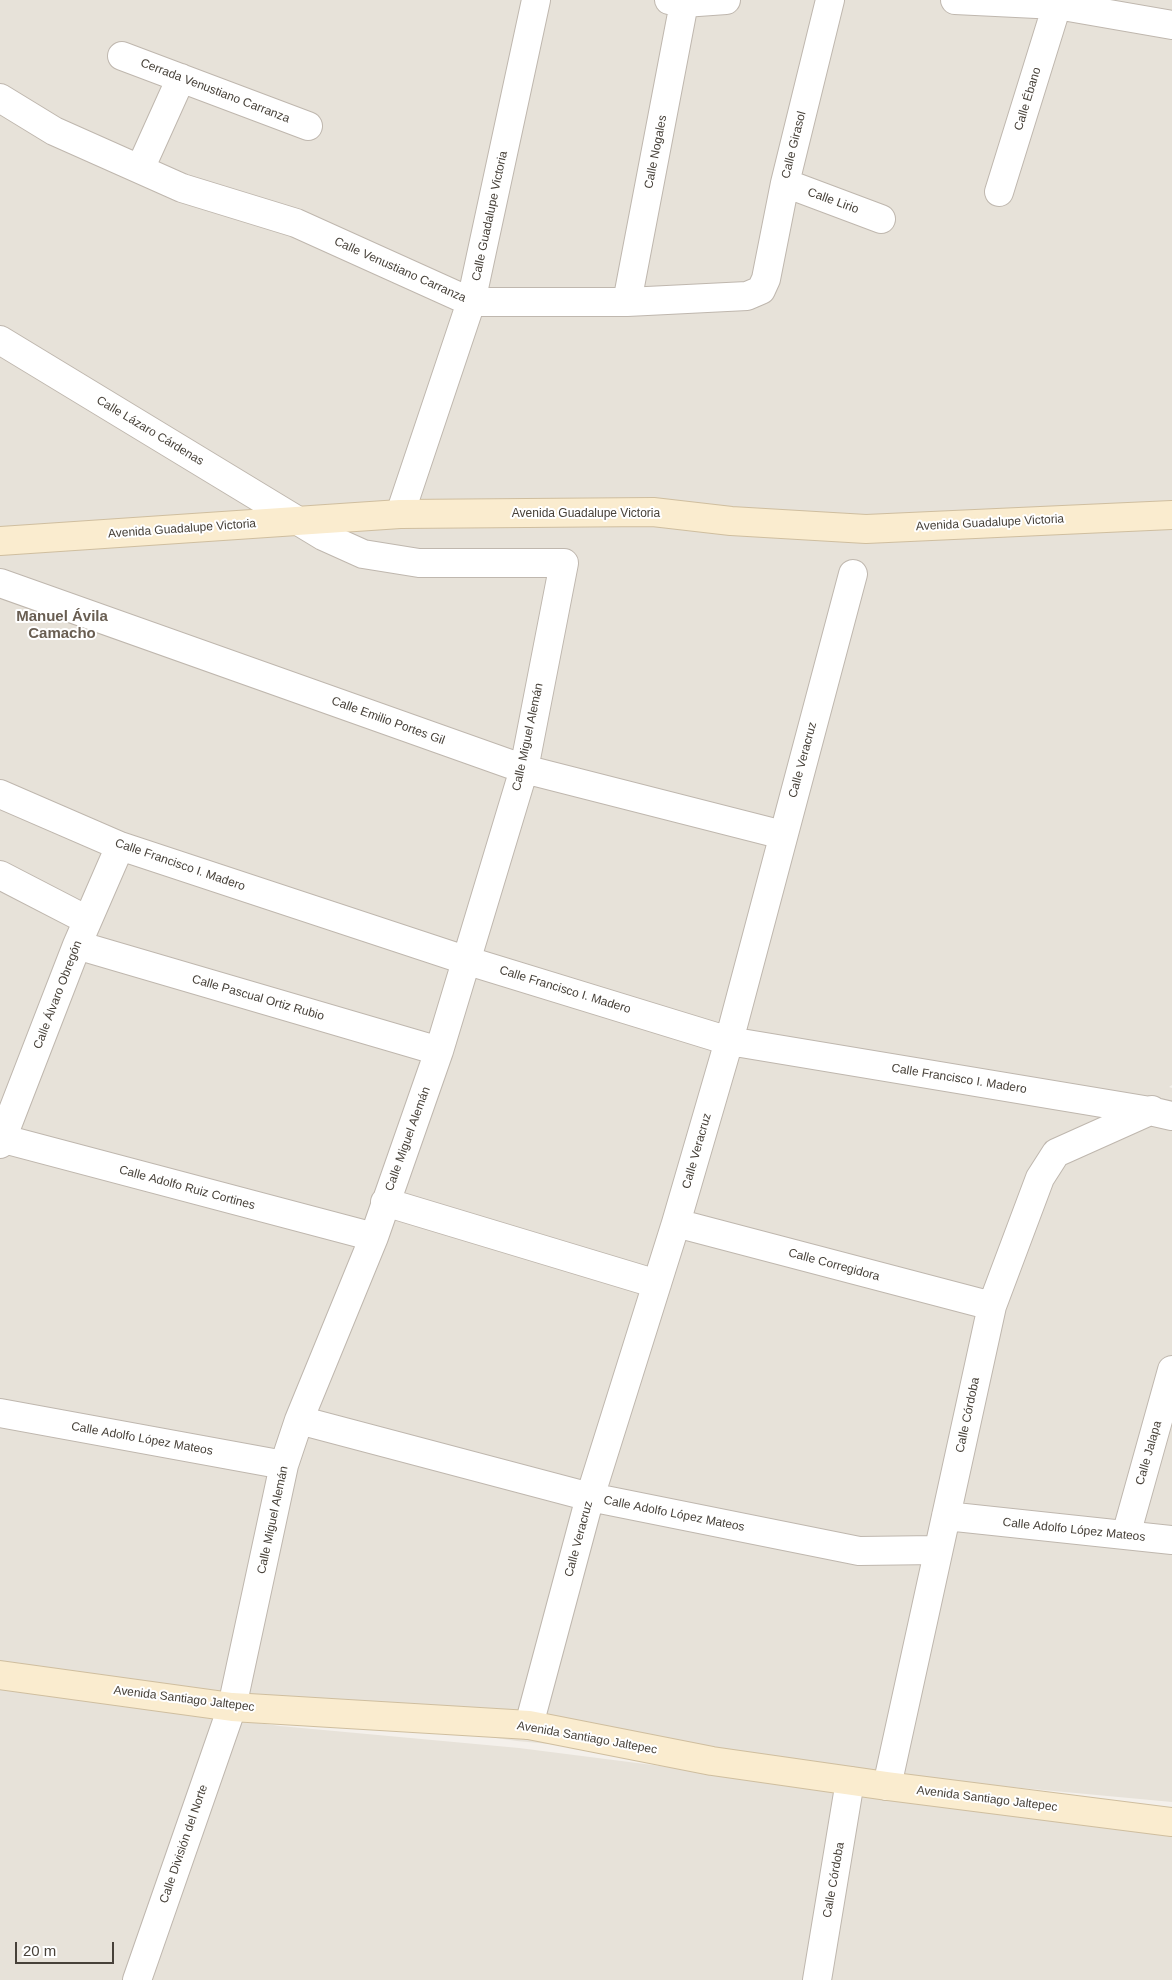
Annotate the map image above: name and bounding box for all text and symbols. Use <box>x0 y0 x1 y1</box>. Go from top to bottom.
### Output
street label: Cerrada Venustiano Carranza <box>138 56 292 126</box>
street label: Calle Ébano <box>1012 66 1044 132</box>
street label: Calle Girasol <box>779 110 809 180</box>
street label: Calle Nogales <box>642 114 670 190</box>
street label: Calle Guadalupe Victoria <box>469 150 511 282</box>
street label: Calle Lirio <box>805 185 861 217</box>
street label: Calle Venustiano Carranza <box>332 234 468 306</box>
street label: Calle Lázaro Cárdenas <box>94 393 206 469</box>
street label: Avenida Guadalupe Victoria <box>512 507 660 521</box>
street label: Avenida Guadalupe Victoria <box>916 512 1064 534</box>
street label: Avenida Guadalupe Victoria <box>108 517 256 541</box>
district label: Manuel Ávila Camacho <box>16 608 108 643</box>
street label: Calle Miguel Alemán <box>510 682 546 792</box>
street label: Calle Emilio Portes Gil <box>329 694 447 748</box>
street label: Calle Veracruz <box>786 720 820 800</box>
street label: Calle Francisco I. Madero <box>113 836 247 894</box>
street label: Calle Álvaro Obregón <box>31 939 85 1051</box>
street label: Calle Francisco I. Madero <box>498 963 632 1017</box>
street label: Calle Pascual Ortiz Rubio <box>190 972 326 1024</box>
street label: Calle Francisco I. Madero <box>890 1061 1028 1097</box>
street label: Calle Miguel Alemán <box>382 1085 434 1193</box>
street label: Calle Veracruz <box>679 1112 715 1190</box>
street label: Calle Adolfo Ruiz Cortines <box>117 1163 257 1213</box>
street label: Calle Corregidora <box>787 1246 881 1284</box>
street label: Calle Córdoba <box>953 1376 983 1454</box>
street label: Calle Adolfo López Mateos <box>70 1419 214 1459</box>
street label: Calle Jalapa <box>1133 1419 1165 1487</box>
street label: Calle Miguel Alemán <box>255 1465 291 1575</box>
street label: Calle Adolfo López Mateos <box>602 1493 746 1535</box>
street label: Calle Veracruz <box>562 1499 596 1579</box>
street label: Calle Adolfo López Mateos <box>1002 1515 1146 1545</box>
street label: Avenida Santiago Jaltepec <box>113 1683 255 1715</box>
street label: Avenida Santiago Jaltepec <box>516 1719 658 1757</box>
street label: Calle División del Norte <box>157 1783 211 1905</box>
street label: Avenida Santiago Jaltepec <box>916 1783 1058 1815</box>
street label: Calle Córdoba <box>820 1841 848 1919</box>
scale bar <box>18 1932 116 1964</box>
text: 20 m <box>23 1942 56 1959</box>

